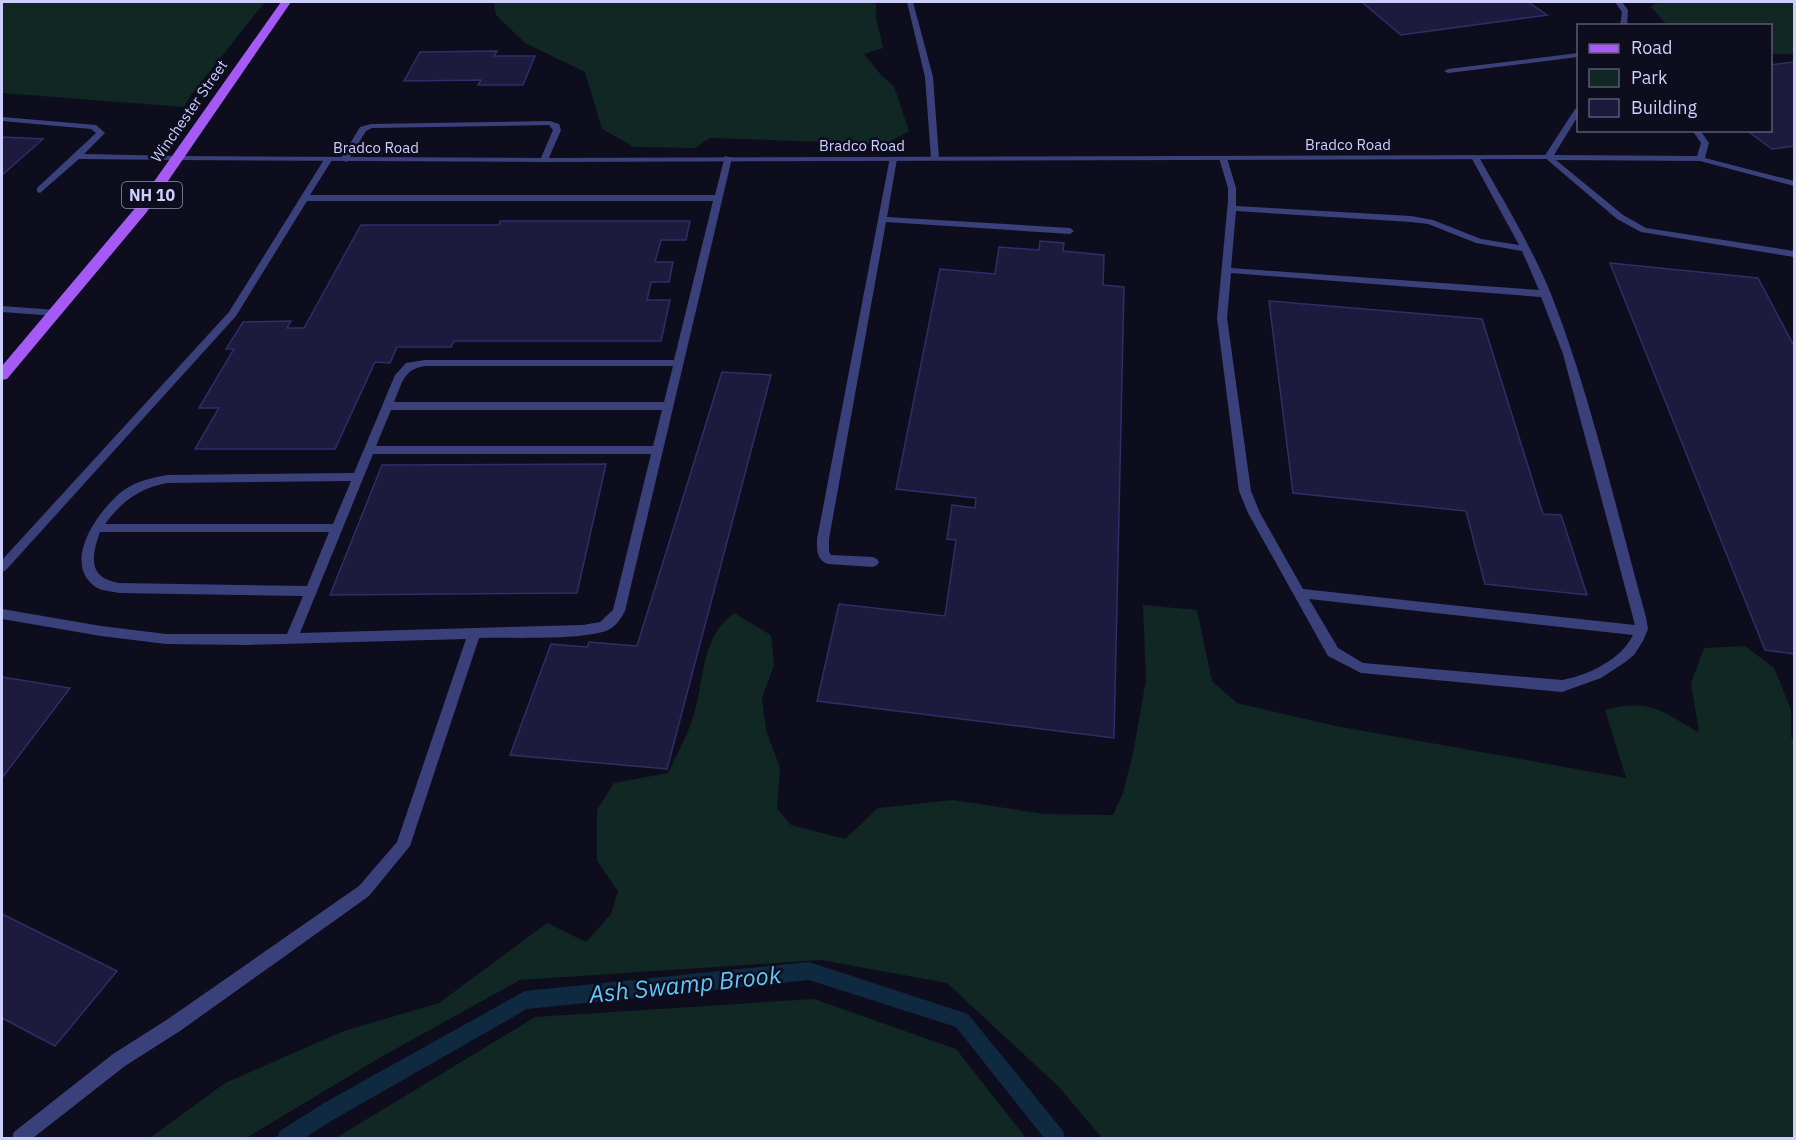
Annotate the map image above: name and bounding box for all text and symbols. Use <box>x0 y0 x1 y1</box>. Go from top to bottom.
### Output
legend <box>1577 24 1772 132</box>
text: Road <box>1631 36 1672 59</box>
street label: Winchester Street <box>147 56 231 166</box>
text: Park <box>1631 66 1668 89</box>
text: Building <box>1631 96 1698 119</box>
street label: Bradco Road <box>1305 135 1391 154</box>
street label: Bradco Road <box>819 136 905 155</box>
street label: Bradco Road <box>333 138 419 157</box>
road number: NH 10 <box>122 182 182 208</box>
water label: Ash Swamp Brook <box>586 958 783 1010</box>

